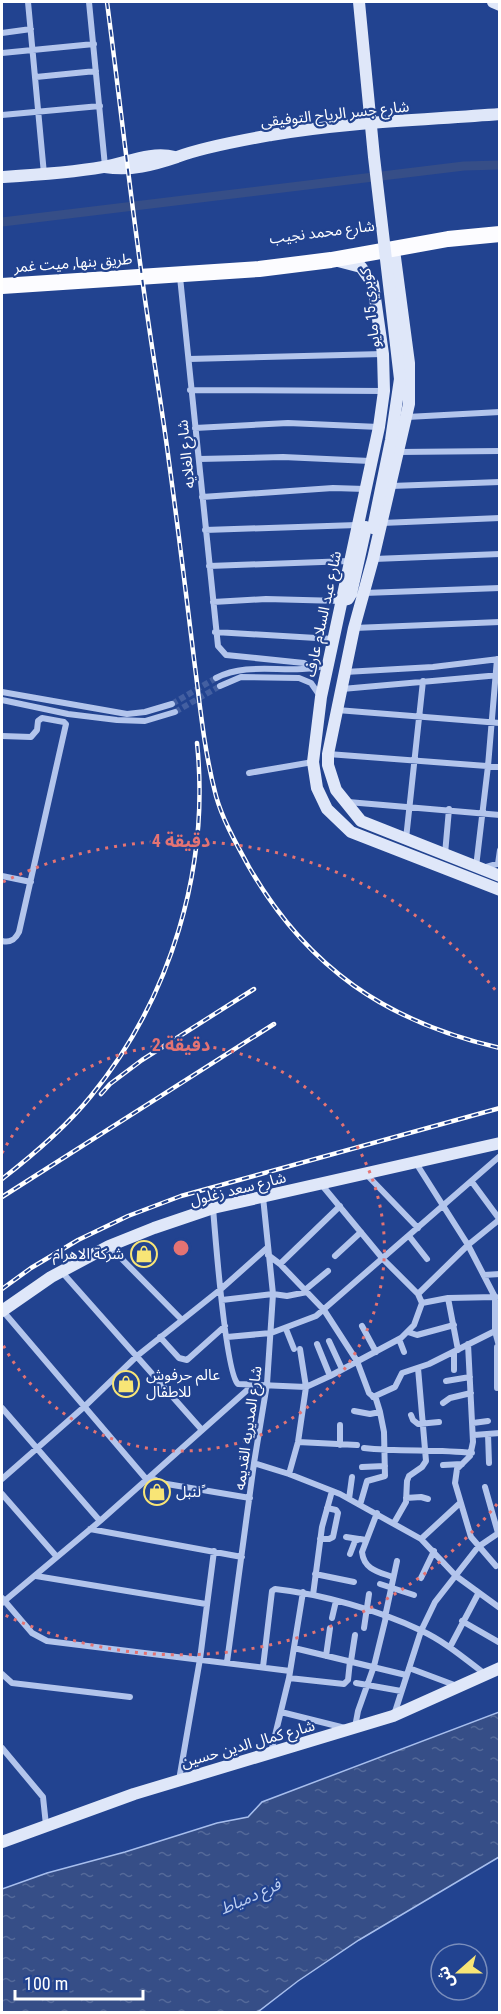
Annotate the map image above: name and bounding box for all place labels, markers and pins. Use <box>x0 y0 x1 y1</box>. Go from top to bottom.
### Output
centre of rings <box>171 1238 191 1258</box>
shop icon: شركة الاهرام <box>129 1239 159 1269</box>
place label: شركة الاهرام <box>53 1245 124 1265</box>
place label: عالم حرفوش للاطفال <box>146 1366 220 1401</box>
shop icon: عالم حرفوش للاطفال <box>111 1369 141 1399</box>
shop icon: لنبل ً <box>142 1477 172 1507</box>
place label: لنبل ً <box>176 1483 205 1501</box>

